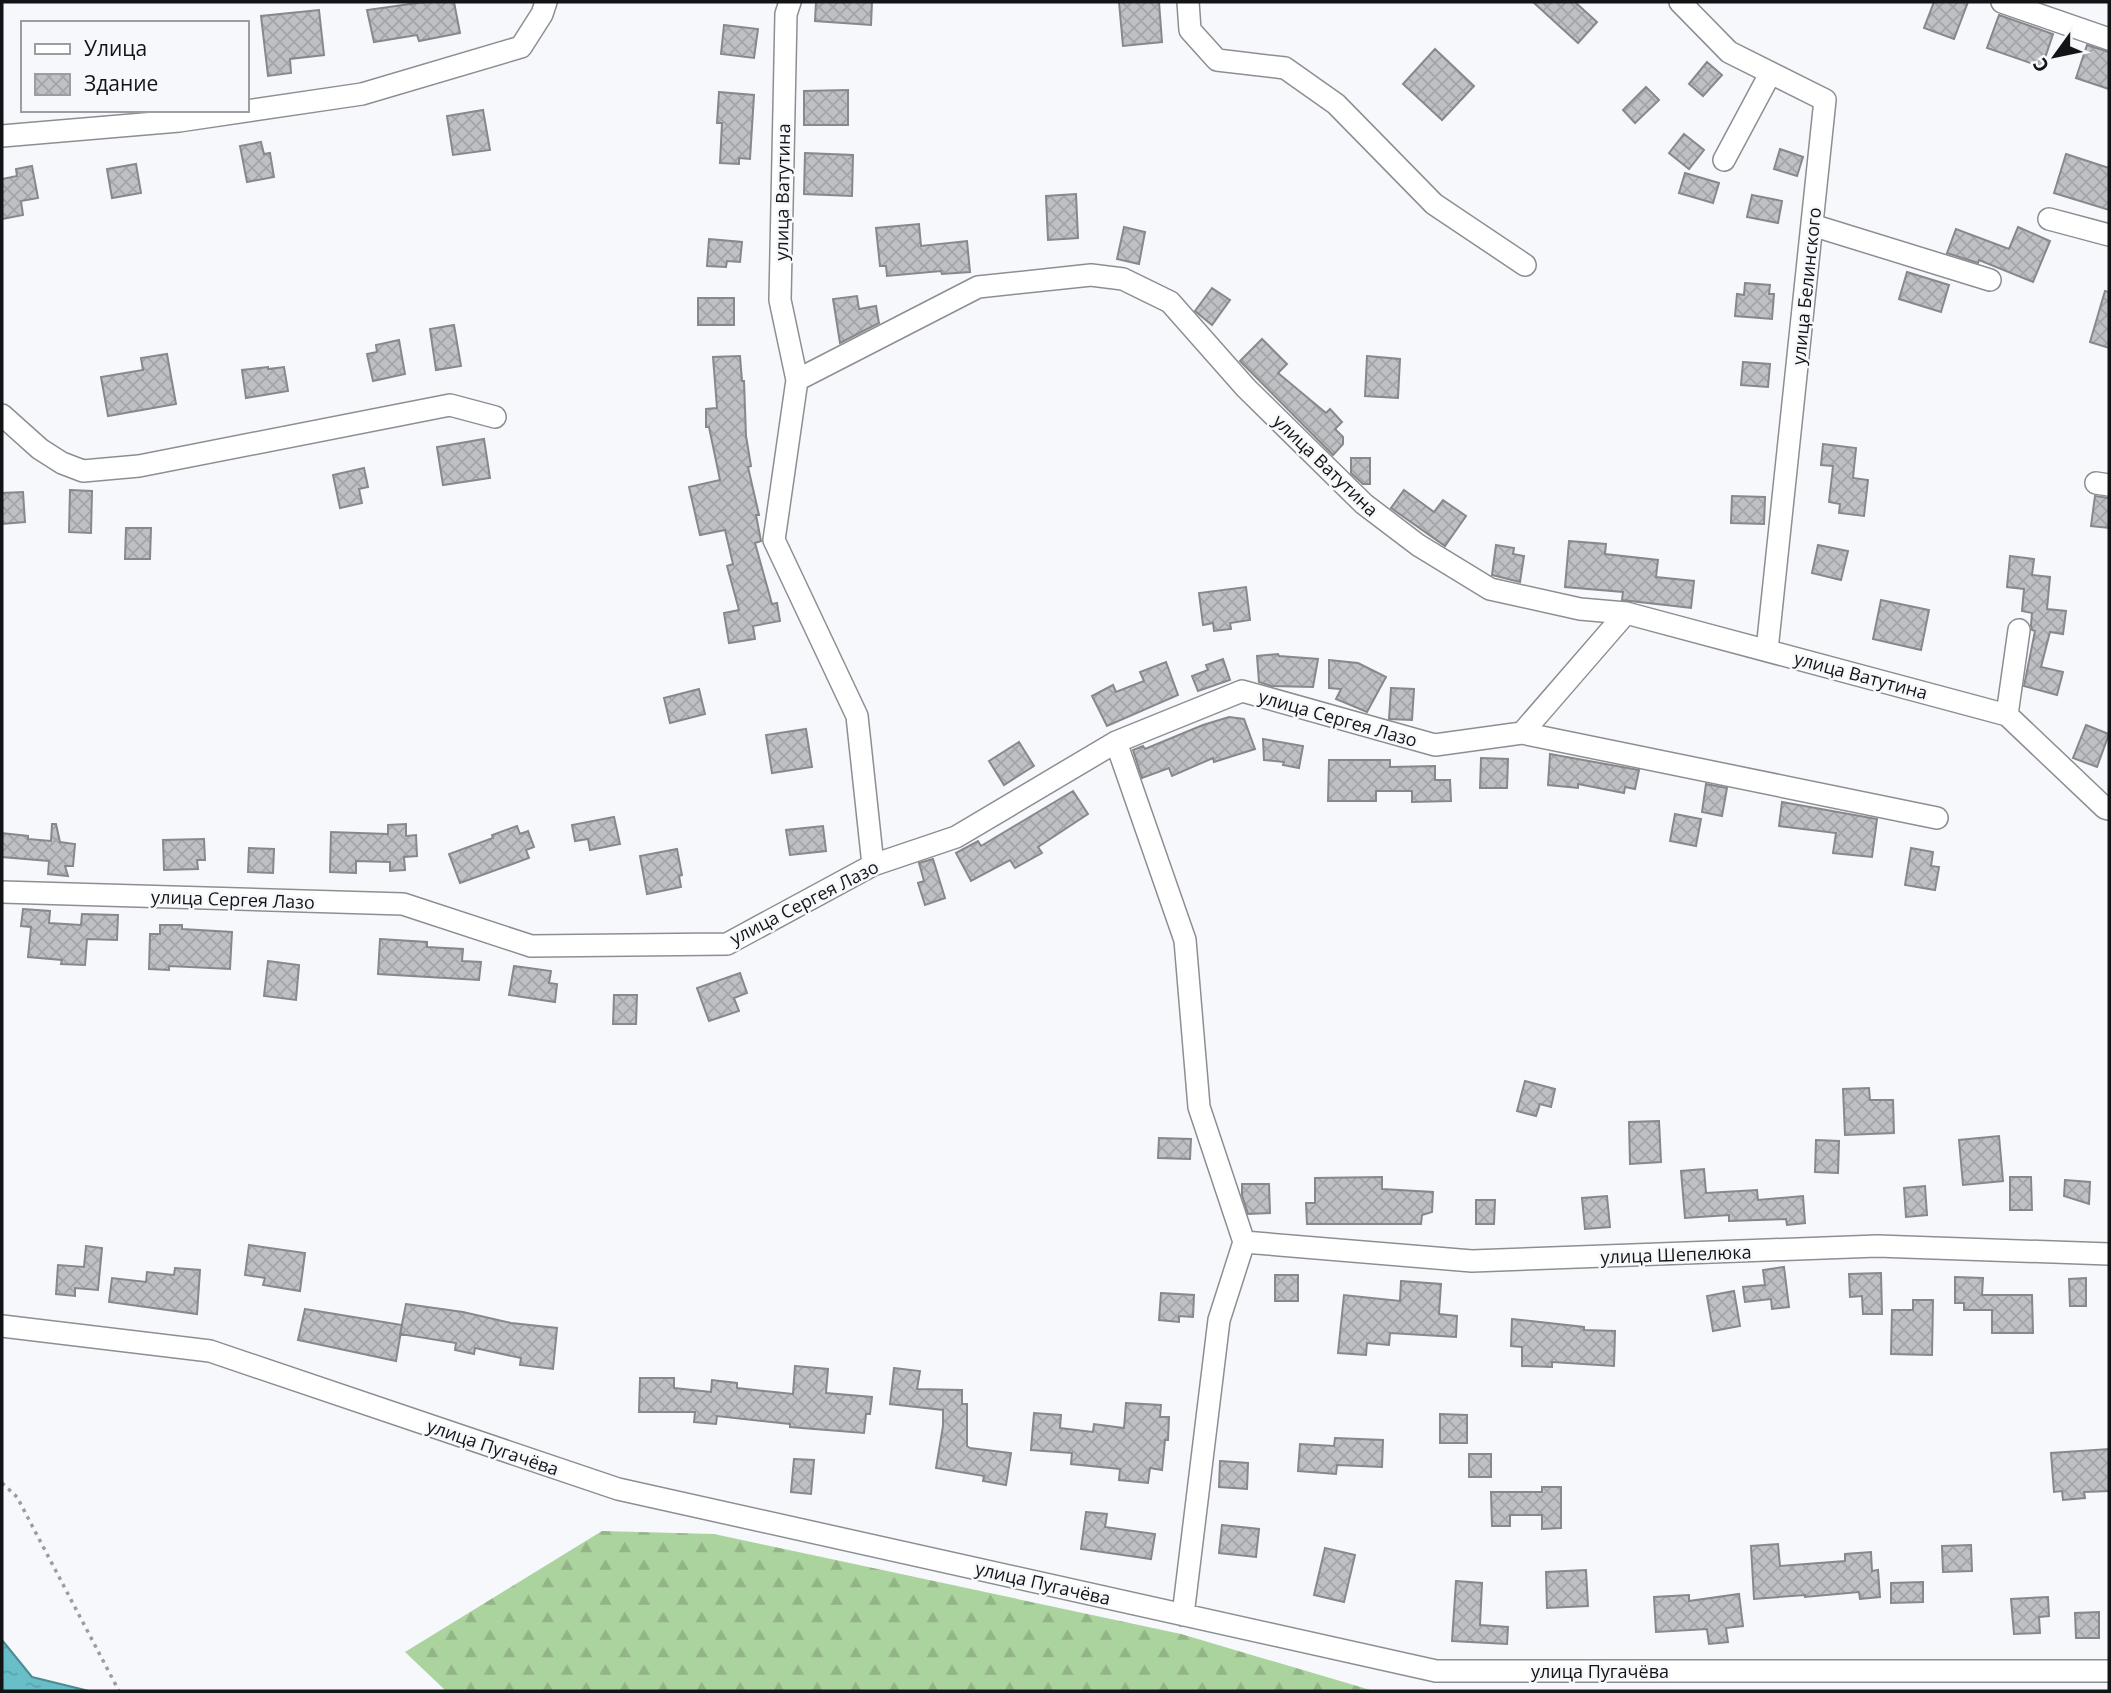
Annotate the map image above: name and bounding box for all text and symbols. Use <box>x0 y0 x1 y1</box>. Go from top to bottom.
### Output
legend <box>21 21 248 112</box>
north arrow <box>2020 21 2090 91</box>
text: Улица <box>84 34 147 62</box>
text: С <box>2027 53 2055 77</box>
text: Здание <box>84 69 158 97</box>
street label: улица Ватутина <box>769 123 795 261</box>
street label: улица Белинского <box>1786 206 1826 366</box>
street label: улица Ватутина <box>1268 409 1384 521</box>
street label: улица Ватутина <box>1792 646 1930 704</box>
street label: улица Сергея Лазо <box>1256 684 1420 752</box>
street label: улица Сергея Лазо <box>726 854 882 950</box>
street label: улица Сергея Лазо <box>151 884 315 914</box>
street label: улица Шепелюка <box>1600 1239 1752 1269</box>
street label: улица Пугачёва <box>424 1413 562 1481</box>
street label: улица Пугачёва <box>973 1556 1113 1610</box>
street label: улица Пугачёва <box>1531 1659 1669 1683</box>

